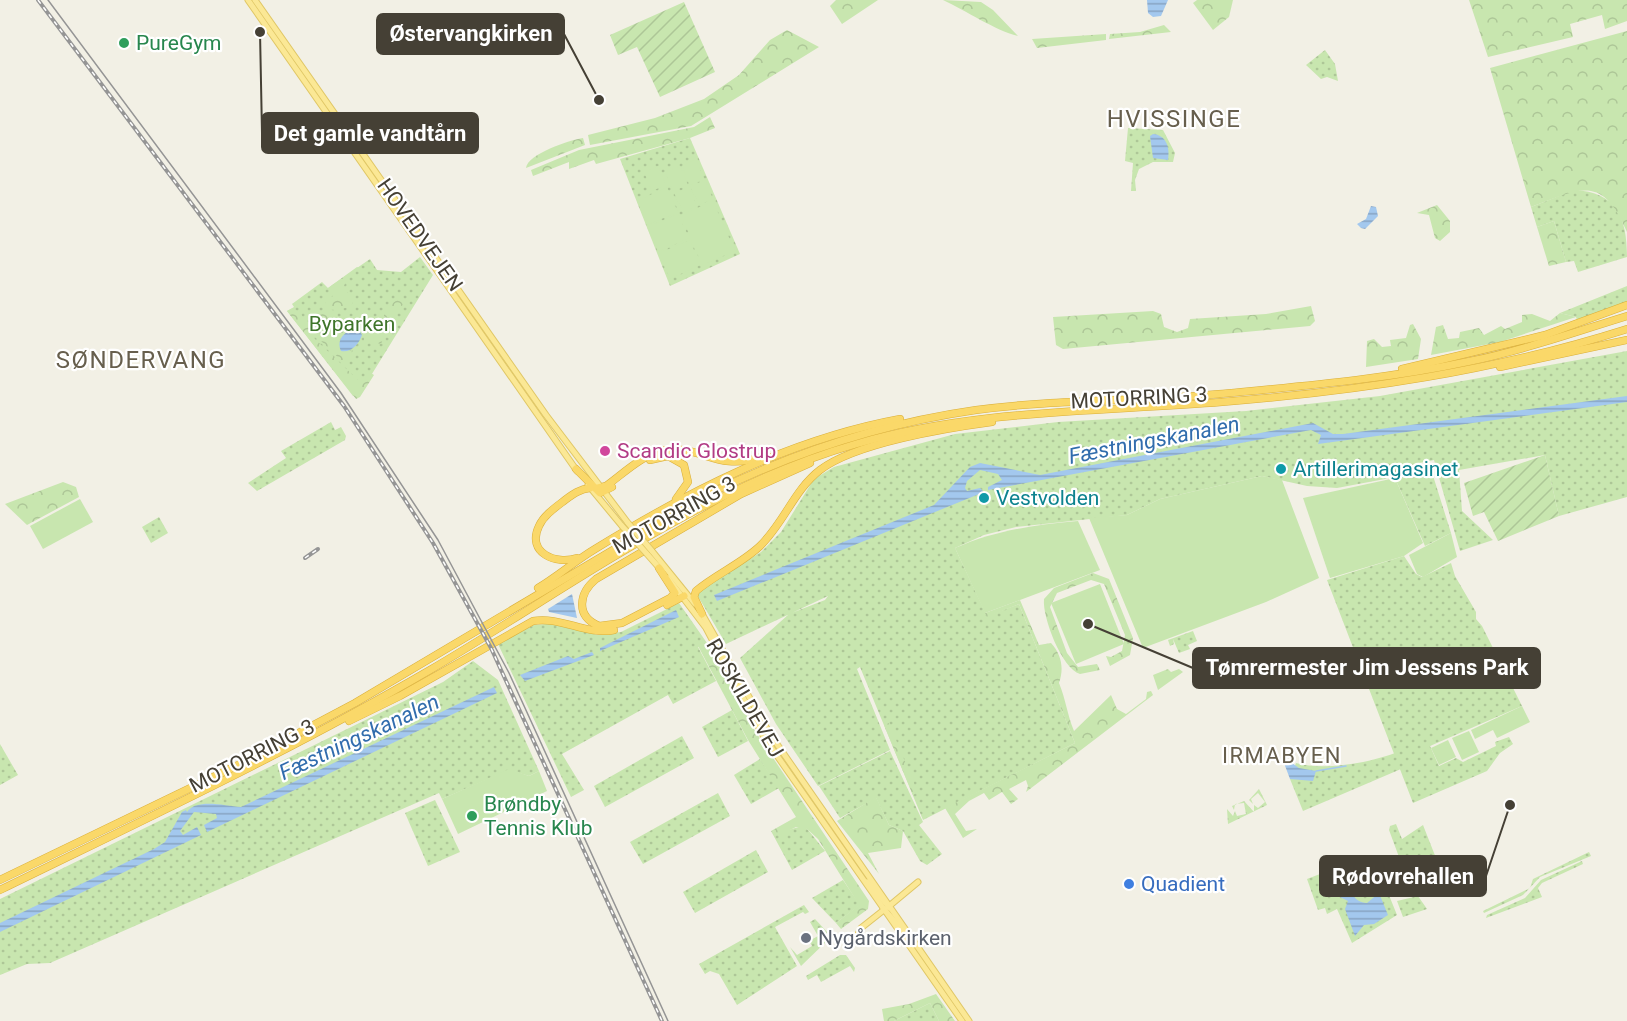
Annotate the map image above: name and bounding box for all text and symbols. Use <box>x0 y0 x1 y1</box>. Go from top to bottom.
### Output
callout: Østervangkirken <box>377 14 564 54</box>
text: Østervangkirken <box>389 21 553 46</box>
place label: PureGym <box>136 31 222 55</box>
marker: PureGym <box>117 36 131 50</box>
district label: HVISSINGE <box>1107 105 1241 133</box>
callout: Det gamle vandtårn <box>262 113 478 153</box>
text: Det gamle vandtårn <box>274 121 466 146</box>
street label: HOVEDVEJEN <box>372 174 468 296</box>
park label: Byparken <box>309 312 395 336</box>
district label: SØNDERVANG <box>56 346 226 374</box>
street label: MOTORRING 3 <box>1070 382 1208 414</box>
water label: Fæstningskanalen <box>1066 411 1242 469</box>
place label: Scandic Glostrup <box>617 439 776 463</box>
marker: Scandic Glostrup <box>598 444 612 458</box>
place label: Artillerimagasinet <box>1293 457 1459 481</box>
marker: Artillerimagasinet <box>1274 462 1288 476</box>
street label: MOTORRING 3 <box>608 471 740 559</box>
place label: Vestvolden <box>996 486 1099 510</box>
marker: Vestvolden <box>977 491 991 505</box>
street label: ROSKILDEVEJ <box>701 635 789 761</box>
callout: Tømrermester Jim Jessens Park <box>1193 648 1540 688</box>
text: Tømrermester Jim Jessens Park <box>1206 655 1529 680</box>
water label: Fæstningskanalen <box>275 689 443 785</box>
street label: MOTORRING 3 <box>185 714 319 798</box>
district label: IRMABYEN <box>1222 743 1342 768</box>
place label: Brøndby Tennis Klub <box>484 792 593 840</box>
marker: Brøndby Tennis Klub <box>465 809 479 823</box>
callout: Rødovrehallen <box>1320 856 1486 896</box>
text: Rødovrehallen <box>1332 864 1474 889</box>
place label: Quadient <box>1141 872 1225 896</box>
marker: Quadient <box>1122 877 1136 891</box>
place label: Nygårdskirken <box>818 926 952 950</box>
marker: Nygårdskirken <box>799 931 813 945</box>

